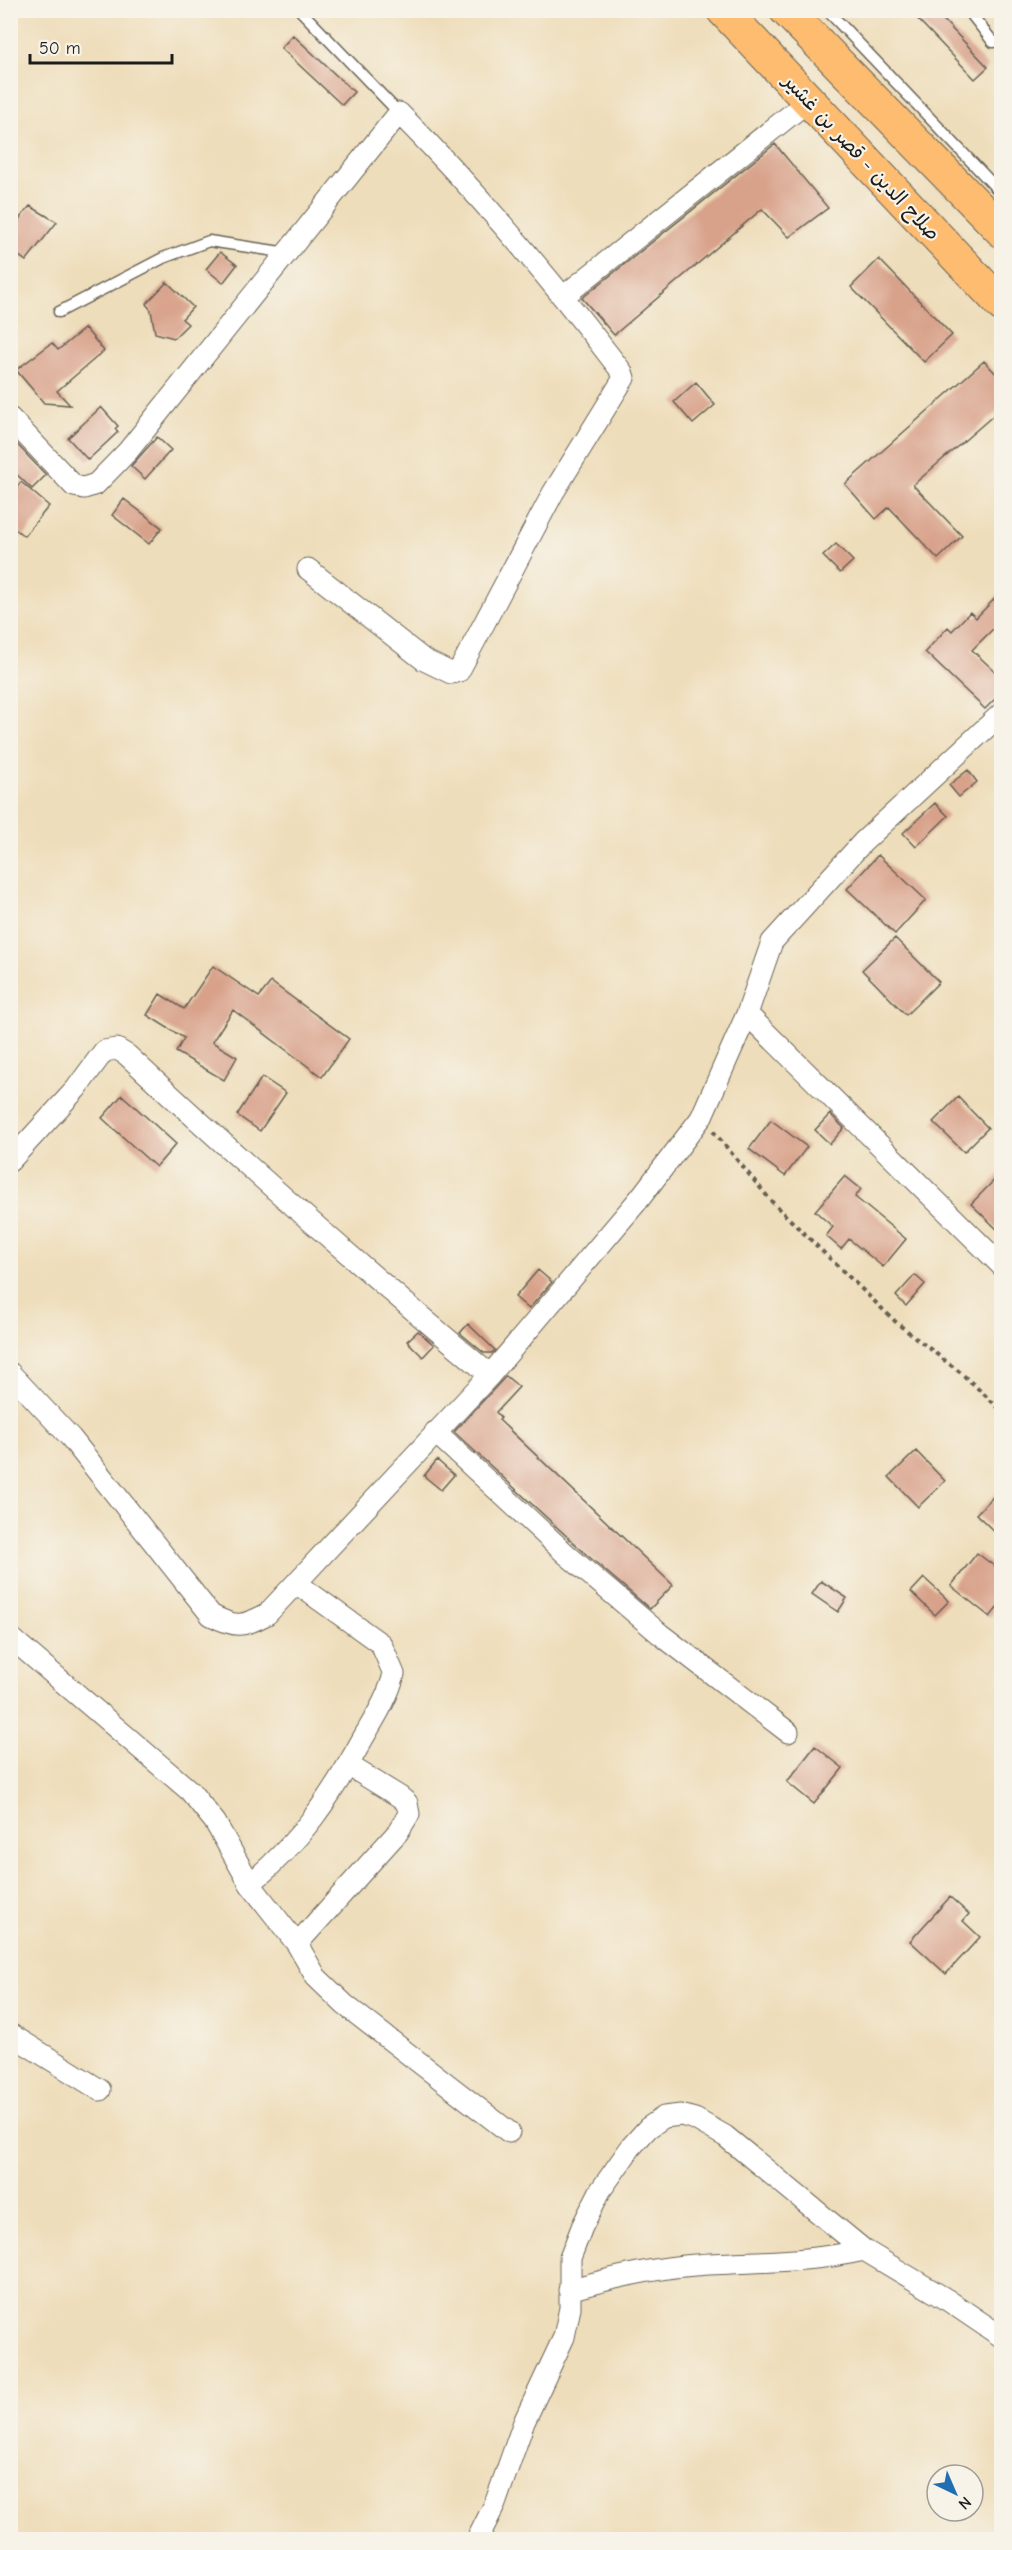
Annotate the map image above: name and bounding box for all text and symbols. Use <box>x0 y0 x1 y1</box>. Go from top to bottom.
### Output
scale bar <box>30 27 172 65</box>
text: 50 m <box>39 38 81 59</box>
street label: صلاح الدين - قصر بن غشير <box>776 68 945 247</box>
north arrow <box>925 2463 985 2523</box>
text: N <box>955 2493 975 2513</box>

